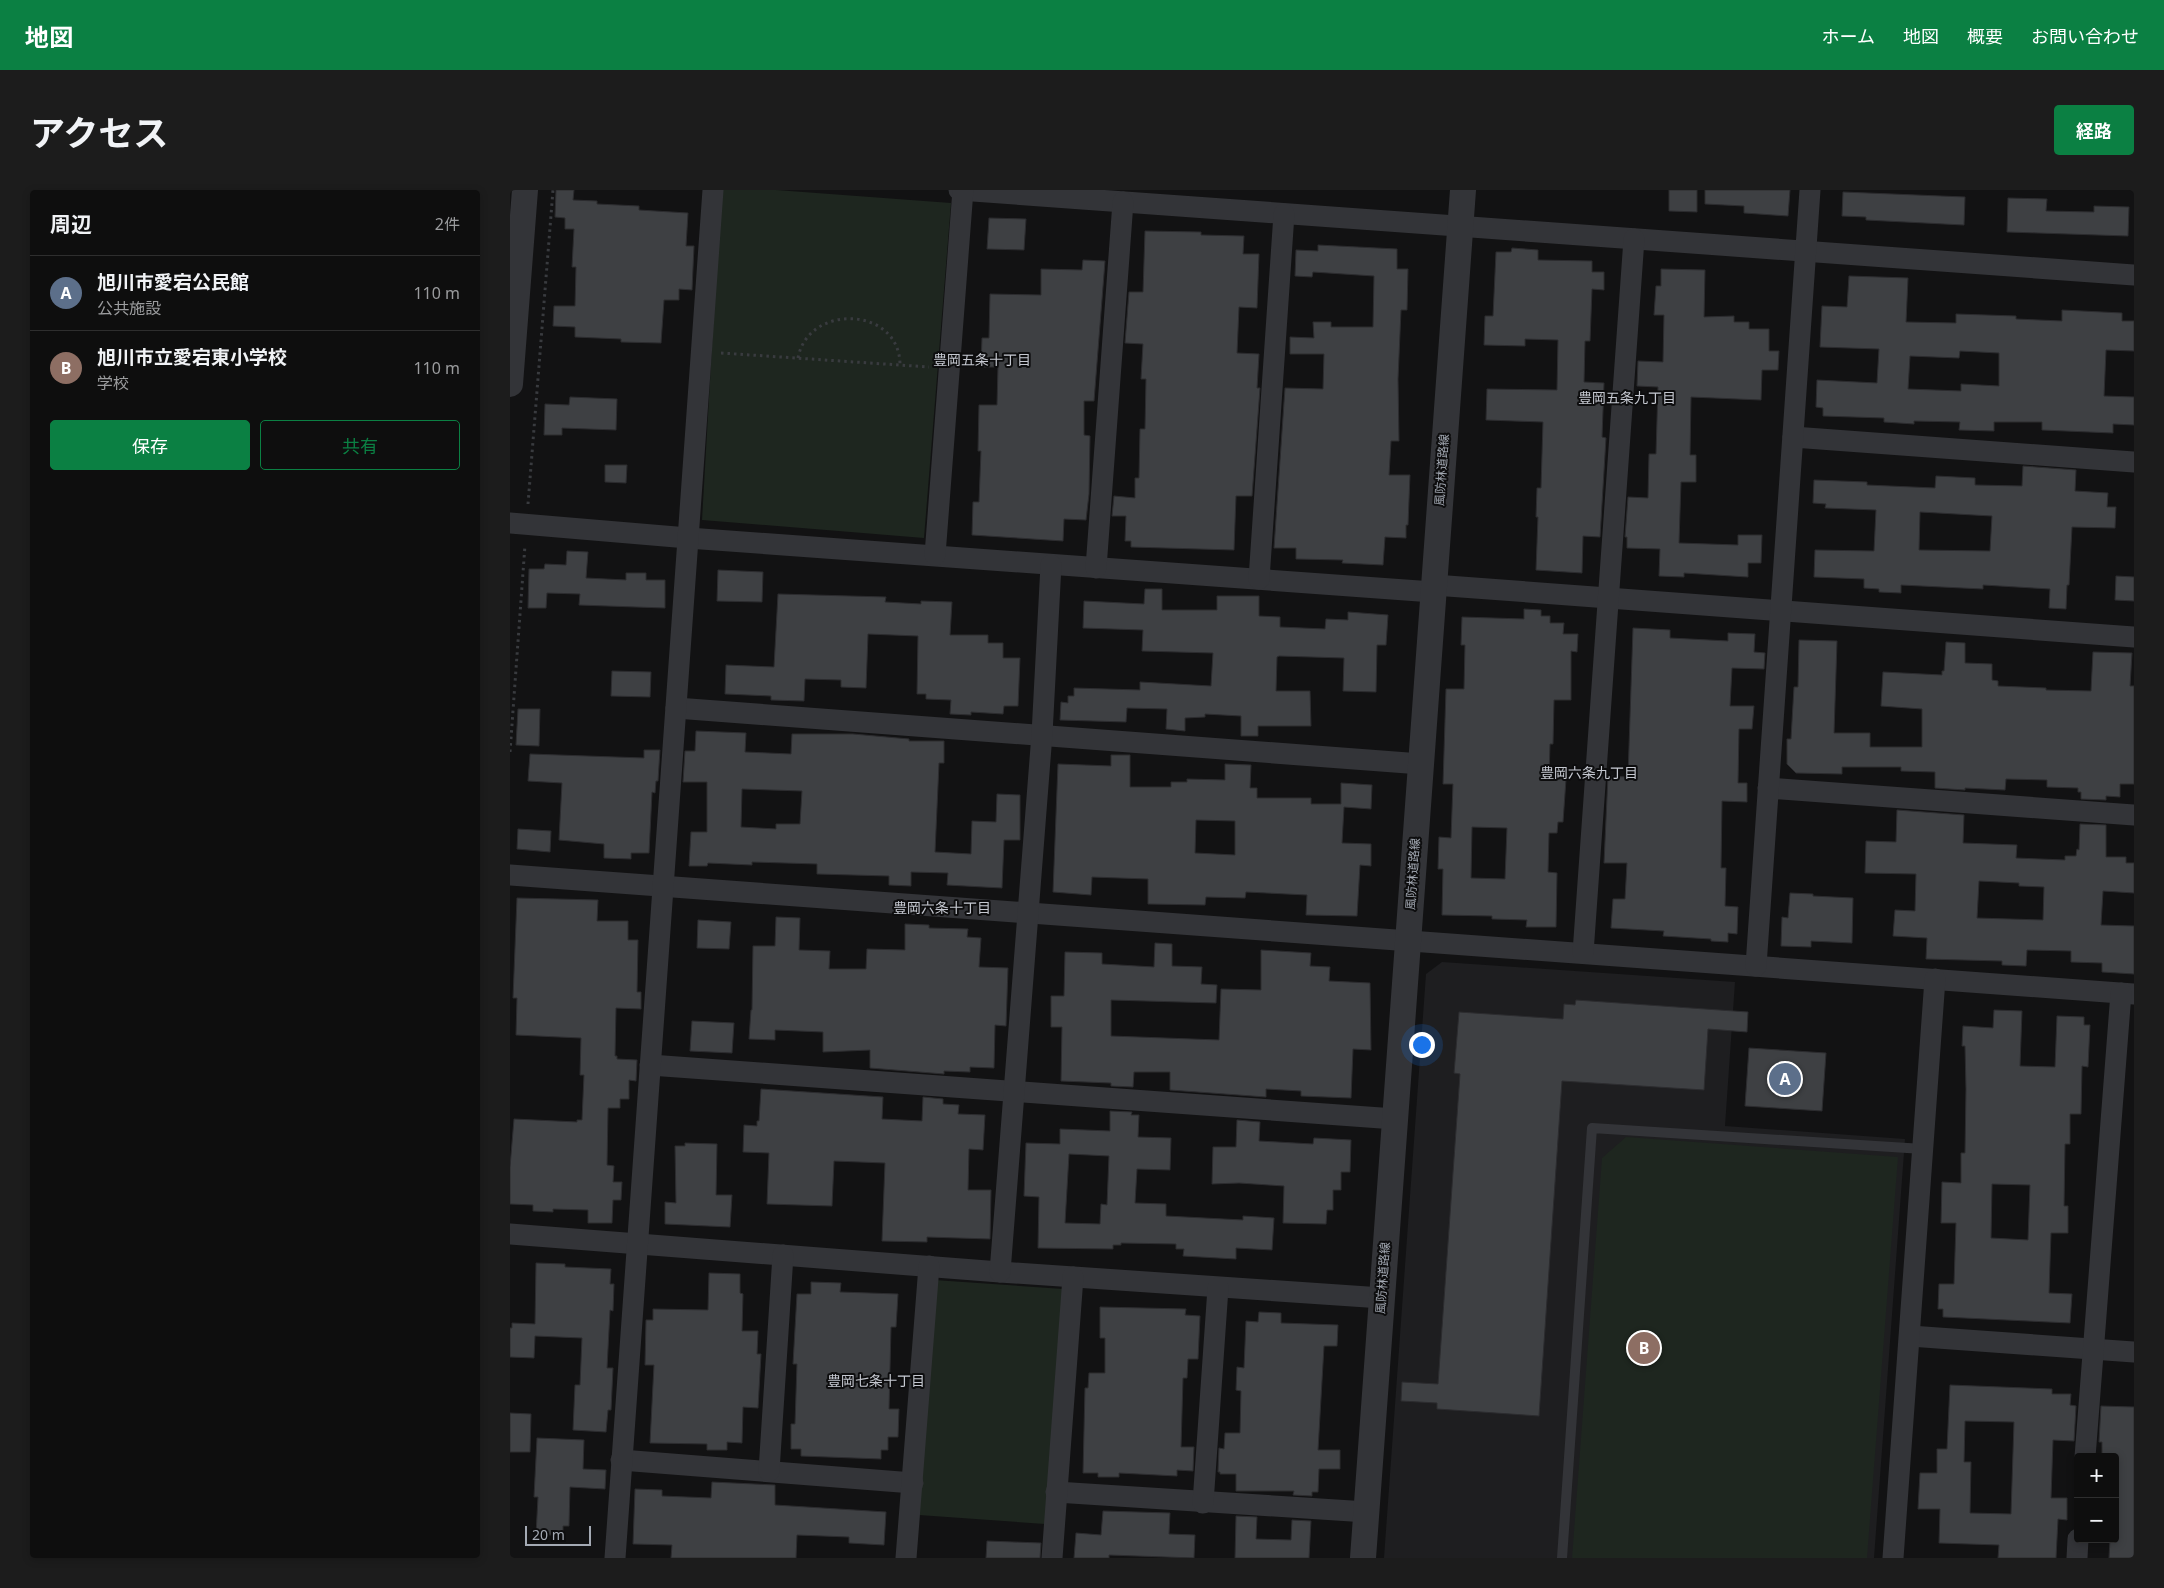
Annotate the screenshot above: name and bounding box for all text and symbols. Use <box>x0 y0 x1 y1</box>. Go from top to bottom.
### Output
text: 地図 <box>25 20 73 53</box>
text: ホーム <box>1822 24 1875 48</box>
text: 地図 <box>1903 24 1939 48</box>
text: 概要 <box>1967 24 2003 48</box>
text: お問い合わせ <box>2031 24 2139 48</box>
button: 経路 <box>2054 105 2134 155</box>
text: アクセス <box>30 109 168 156</box>
text: 周辺 <box>50 210 92 238</box>
text: 2件 <box>435 213 460 235</box>
text: 旭川市愛宕公民館 <box>97 269 249 295</box>
text: A <box>60 282 72 304</box>
text: 110 m <box>413 282 460 304</box>
text: 公共施設 <box>97 297 161 319</box>
text: 旭川市立愛宕東小学校 <box>97 344 287 370</box>
district label: 豊岡五条十丁目 <box>933 350 1031 369</box>
text: B <box>61 357 71 379</box>
text: 110 m <box>413 357 460 379</box>
text: 学校 <box>97 372 129 394</box>
district label: 豊岡五条九丁目 <box>1578 388 1676 407</box>
button: 保存 <box>50 420 250 470</box>
button: 共有 <box>260 420 460 470</box>
street label: 風防林道路線 <box>1431 433 1452 506</box>
district label: 豊岡六条九丁目 <box>1540 763 1638 782</box>
street label: 風防林道路線 <box>1402 837 1423 910</box>
district label: 豊岡六条十丁目 <box>893 898 991 917</box>
your location <box>1409 1032 1435 1058</box>
pin: A <box>1769 1060 1801 1098</box>
street label: 風防林道路線 <box>1372 1241 1393 1314</box>
pin: B <box>1628 1329 1660 1367</box>
district label: 豊岡七条十丁目 <box>827 1371 925 1390</box>
map controls <box>2074 1453 2119 1543</box>
button: + <box>2074 1453 2119 1498</box>
button: − <box>2074 1498 2119 1543</box>
scale bar <box>525 1523 591 1546</box>
text: 20 m <box>532 1525 565 1544</box>

